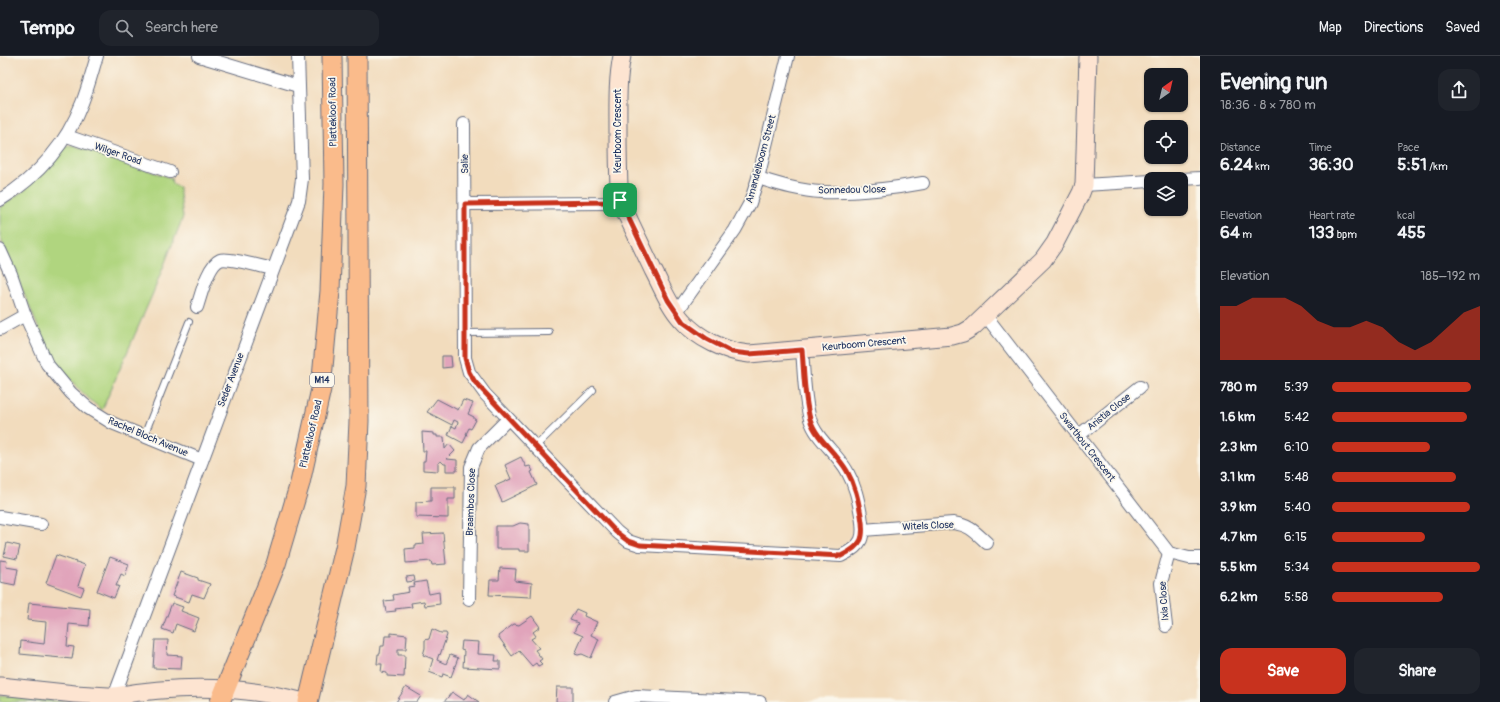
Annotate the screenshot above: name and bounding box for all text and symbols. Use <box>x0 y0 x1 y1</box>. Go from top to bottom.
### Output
search box <box>99 10 379 46</box>
text: Tempo <box>20 16 75 40</box>
icon: search <box>113 17 135 39</box>
text: Search here <box>145 18 218 37</box>
text: Map <box>1319 19 1342 36</box>
text: Directions <box>1364 19 1423 36</box>
text: Saved <box>1445 19 1480 36</box>
north arrow <box>1144 68 1188 112</box>
map controls <box>1144 68 1188 216</box>
text: Evening run <box>1220 68 1328 96</box>
button: share <box>1438 69 1480 111</box>
street label: Plattekloof Road <box>326 77 340 147</box>
street label: Keurboom Crescent <box>612 88 624 173</box>
text: 18:36 · 8 × 780 m <box>1220 97 1316 113</box>
street label: Amandelboom Street <box>743 113 779 205</box>
button: locate <box>1144 120 1188 164</box>
street label: Wilger Road <box>93 140 143 168</box>
text: Distance <box>1220 141 1260 154</box>
text: Time <box>1309 141 1332 154</box>
text: Pace <box>1397 141 1419 154</box>
street label: Salie <box>459 154 471 174</box>
text: 6.24 <box>1220 154 1253 175</box>
text: 36:30 <box>1309 154 1354 175</box>
text: 5:51 <box>1397 154 1427 175</box>
text: km <box>1253 160 1270 173</box>
text: /km <box>1427 160 1448 173</box>
button: layers <box>1144 172 1188 216</box>
pin <box>603 183 637 217</box>
street label: Sonnedou Close <box>818 183 886 197</box>
icon: arrive <box>609 189 631 211</box>
text: Elevation <box>1220 209 1262 222</box>
text: Heart rate <box>1309 209 1355 222</box>
text: kcal <box>1397 209 1415 222</box>
text: 64 <box>1220 222 1240 243</box>
text: 133 <box>1309 222 1334 243</box>
text: 455 <box>1397 222 1426 243</box>
text: m <box>1240 228 1252 241</box>
text: bpm <box>1334 228 1357 241</box>
text: Elevation <box>1220 268 1270 284</box>
text: 185–192 m <box>1420 268 1480 284</box>
street label: Keurboom Crescent <box>821 334 907 354</box>
street label: Seder Avenue <box>215 351 247 409</box>
road number: M14 <box>310 373 334 387</box>
text: 780 m <box>1220 379 1257 395</box>
text: 5:39 <box>1284 379 1308 395</box>
street label: Aristia Close <box>1085 391 1133 433</box>
street label: Plattekloof Road <box>297 399 325 469</box>
text: 1.6 km <box>1220 409 1255 425</box>
text: 5:42 <box>1284 409 1309 425</box>
street label: Swarthout Crescent <box>1056 410 1118 485</box>
street label: Rachel Bloch Avenue <box>106 415 190 459</box>
text: 2.3 km <box>1220 439 1257 455</box>
text: 6:10 <box>1284 439 1309 455</box>
street label: Braambos Close <box>464 468 478 536</box>
text: 3.1 km <box>1220 469 1255 485</box>
text: 5:48 <box>1284 469 1309 485</box>
text: 3.9 km <box>1220 499 1257 515</box>
text: 5:40 <box>1284 499 1311 515</box>
street label: Witels Close <box>902 519 954 533</box>
text: 4.7 km <box>1220 529 1257 545</box>
text: 6:15 <box>1284 529 1307 545</box>
text: 5.5 km <box>1220 559 1257 575</box>
text: 5:34 <box>1284 559 1309 575</box>
street label: Ixia Close <box>1157 581 1171 621</box>
text: 6.2 km <box>1220 589 1257 605</box>
text: 5:58 <box>1284 589 1308 605</box>
button: Save <box>1220 648 1346 694</box>
button: Share <box>1354 648 1480 694</box>

